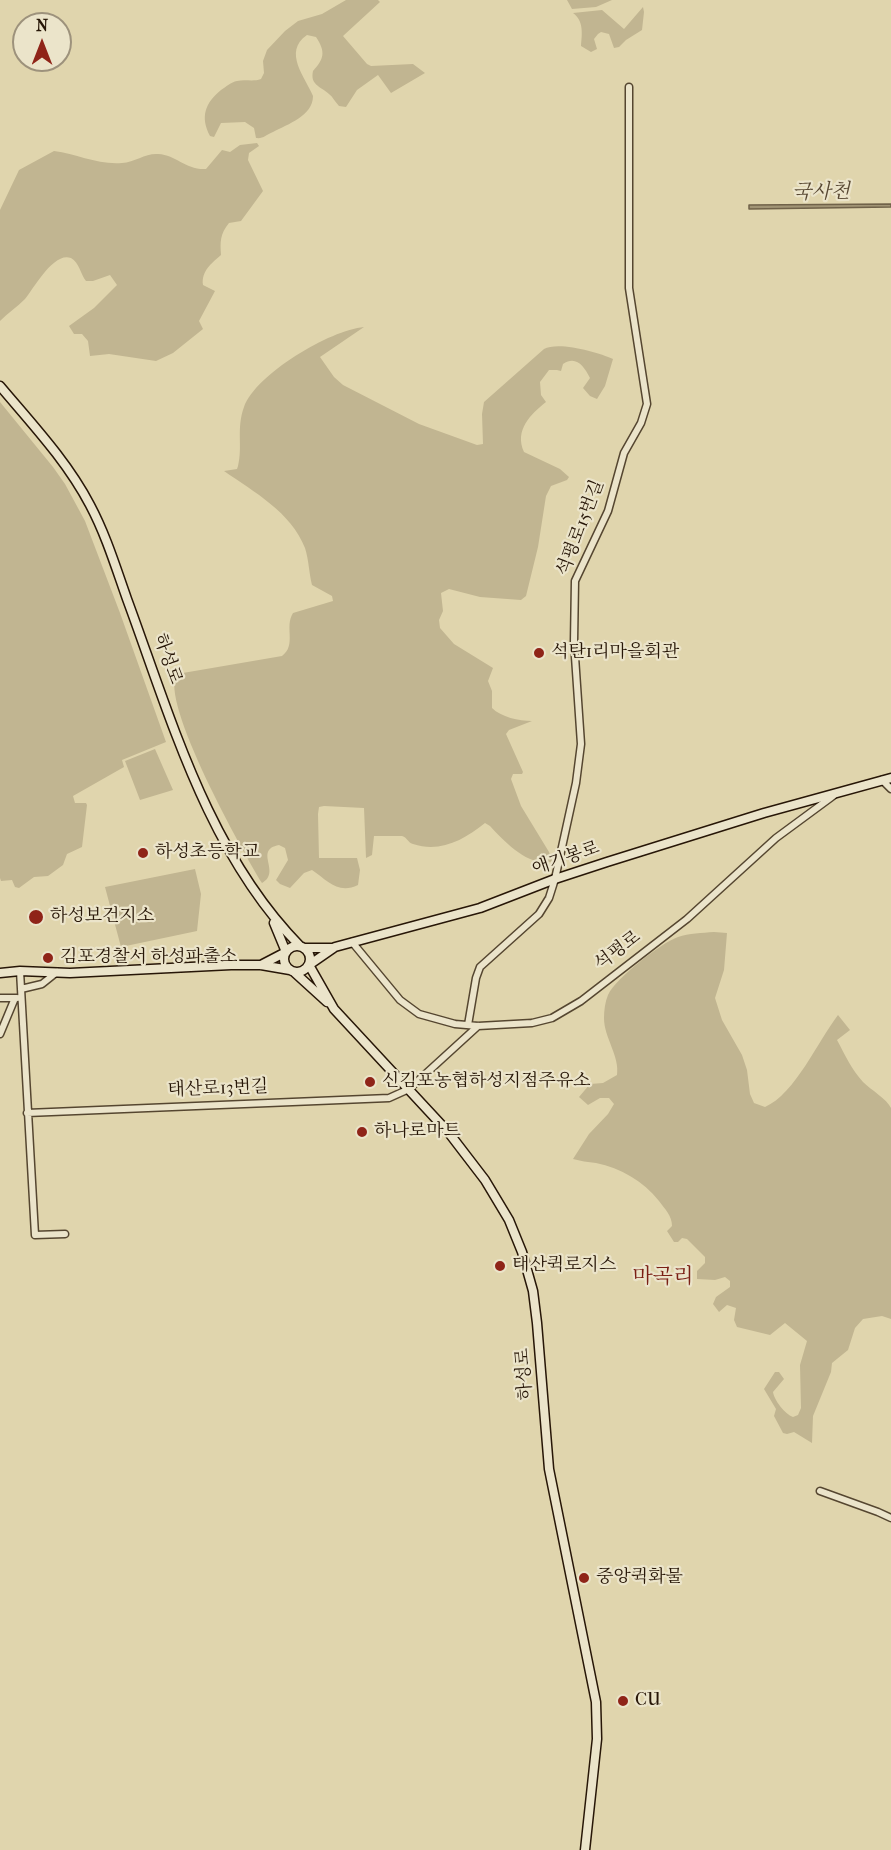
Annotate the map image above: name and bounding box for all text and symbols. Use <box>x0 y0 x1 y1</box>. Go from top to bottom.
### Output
north arrow <box>12 12 72 72</box>
text: N <box>36 16 48 35</box>
water label: 국사천 <box>792 180 850 206</box>
street label: 석평로15번길 <box>553 477 609 579</box>
street label: 하성로 <box>148 631 186 687</box>
place label: 석탄1리마을회관 <box>551 642 679 664</box>
marker: 석탄1리마을회관 <box>532 646 546 660</box>
street label: 애기봉로 <box>530 837 602 881</box>
place label: 하성초등학교 <box>155 842 259 864</box>
marker: 하성초등학교 <box>136 846 150 860</box>
place label: 하성보건지소 <box>50 906 154 928</box>
marker: 하성보건지소 <box>27 908 45 926</box>
street label: 석평로 <box>591 927 645 975</box>
place label: 김포경찰서 하성파출소 <box>60 947 238 969</box>
marker: 김포경찰서 하성파출소 <box>41 951 55 965</box>
place label: 신김포농협하성지점주유소 <box>382 1071 591 1093</box>
marker: 신김포농협하성지점주유소 <box>363 1075 377 1089</box>
street label: 태산로13번길 <box>167 1076 269 1102</box>
place label: 하나로마트 <box>374 1121 461 1143</box>
marker: 하나로마트 <box>355 1125 369 1139</box>
place label: 태산퀵로지스 <box>512 1255 616 1277</box>
marker: 태산퀵로지스 <box>493 1259 507 1273</box>
district label: 마곡리 <box>633 1265 693 1291</box>
street label: 하성로 <box>512 1347 538 1401</box>
place label: 중앙퀵화물 <box>596 1567 683 1589</box>
marker: 중앙퀵화물 <box>577 1571 591 1585</box>
place label: CU <box>635 1690 661 1712</box>
marker: CU <box>616 1694 630 1708</box>

